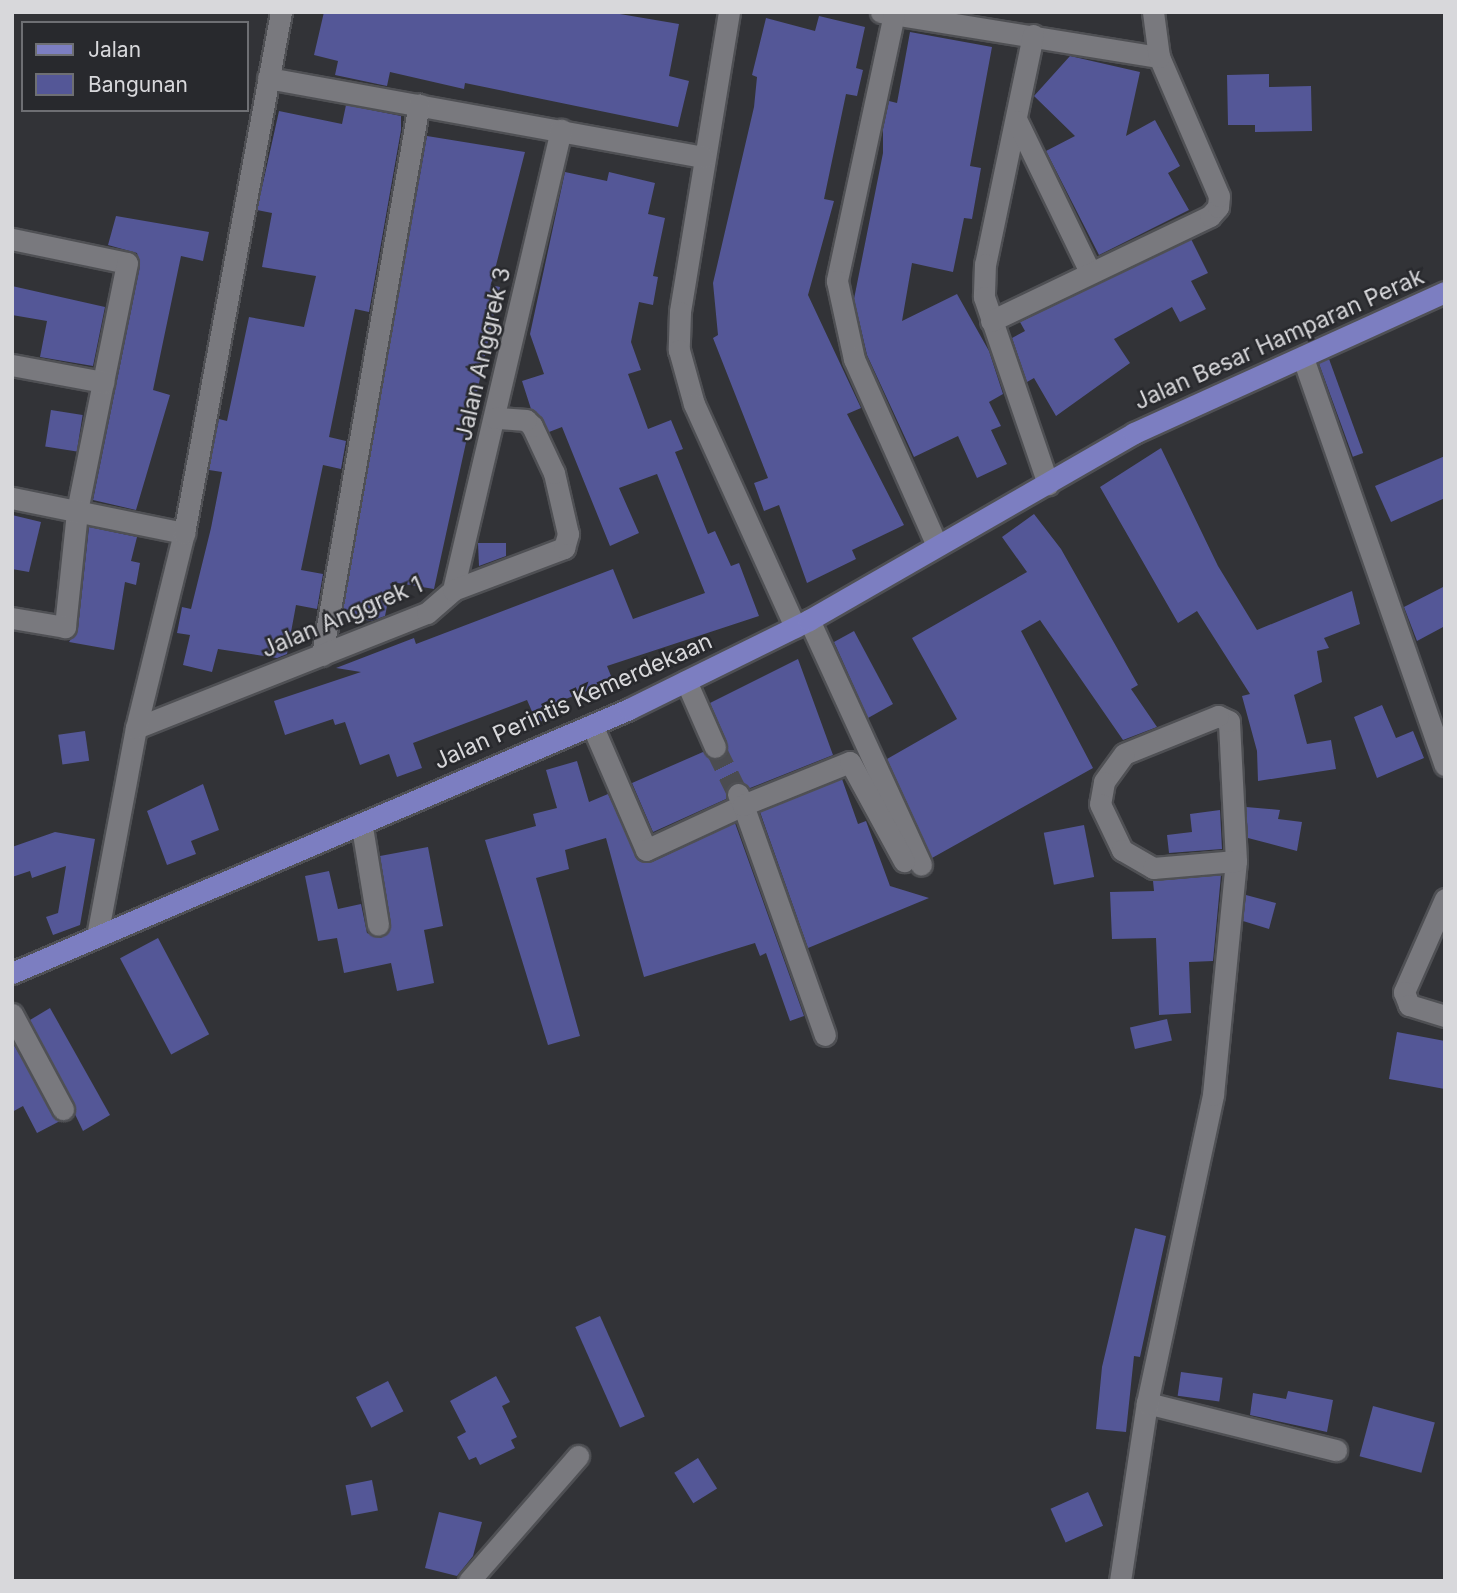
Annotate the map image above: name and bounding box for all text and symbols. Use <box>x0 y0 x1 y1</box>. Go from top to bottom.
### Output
legend <box>21 21 248 112</box>
text: Jalan <box>88 37 141 62</box>
text: Bangunan <box>88 72 188 97</box>
street label: Jalan Besar Hamparan Perak <box>1130 262 1428 416</box>
street label: Jalan Anggrek 3 <box>450 265 516 443</box>
street label: Jalan Anggrek 1 <box>257 571 427 663</box>
street label: Jalan Perintis Kemerdekaan <box>430 627 716 775</box>

